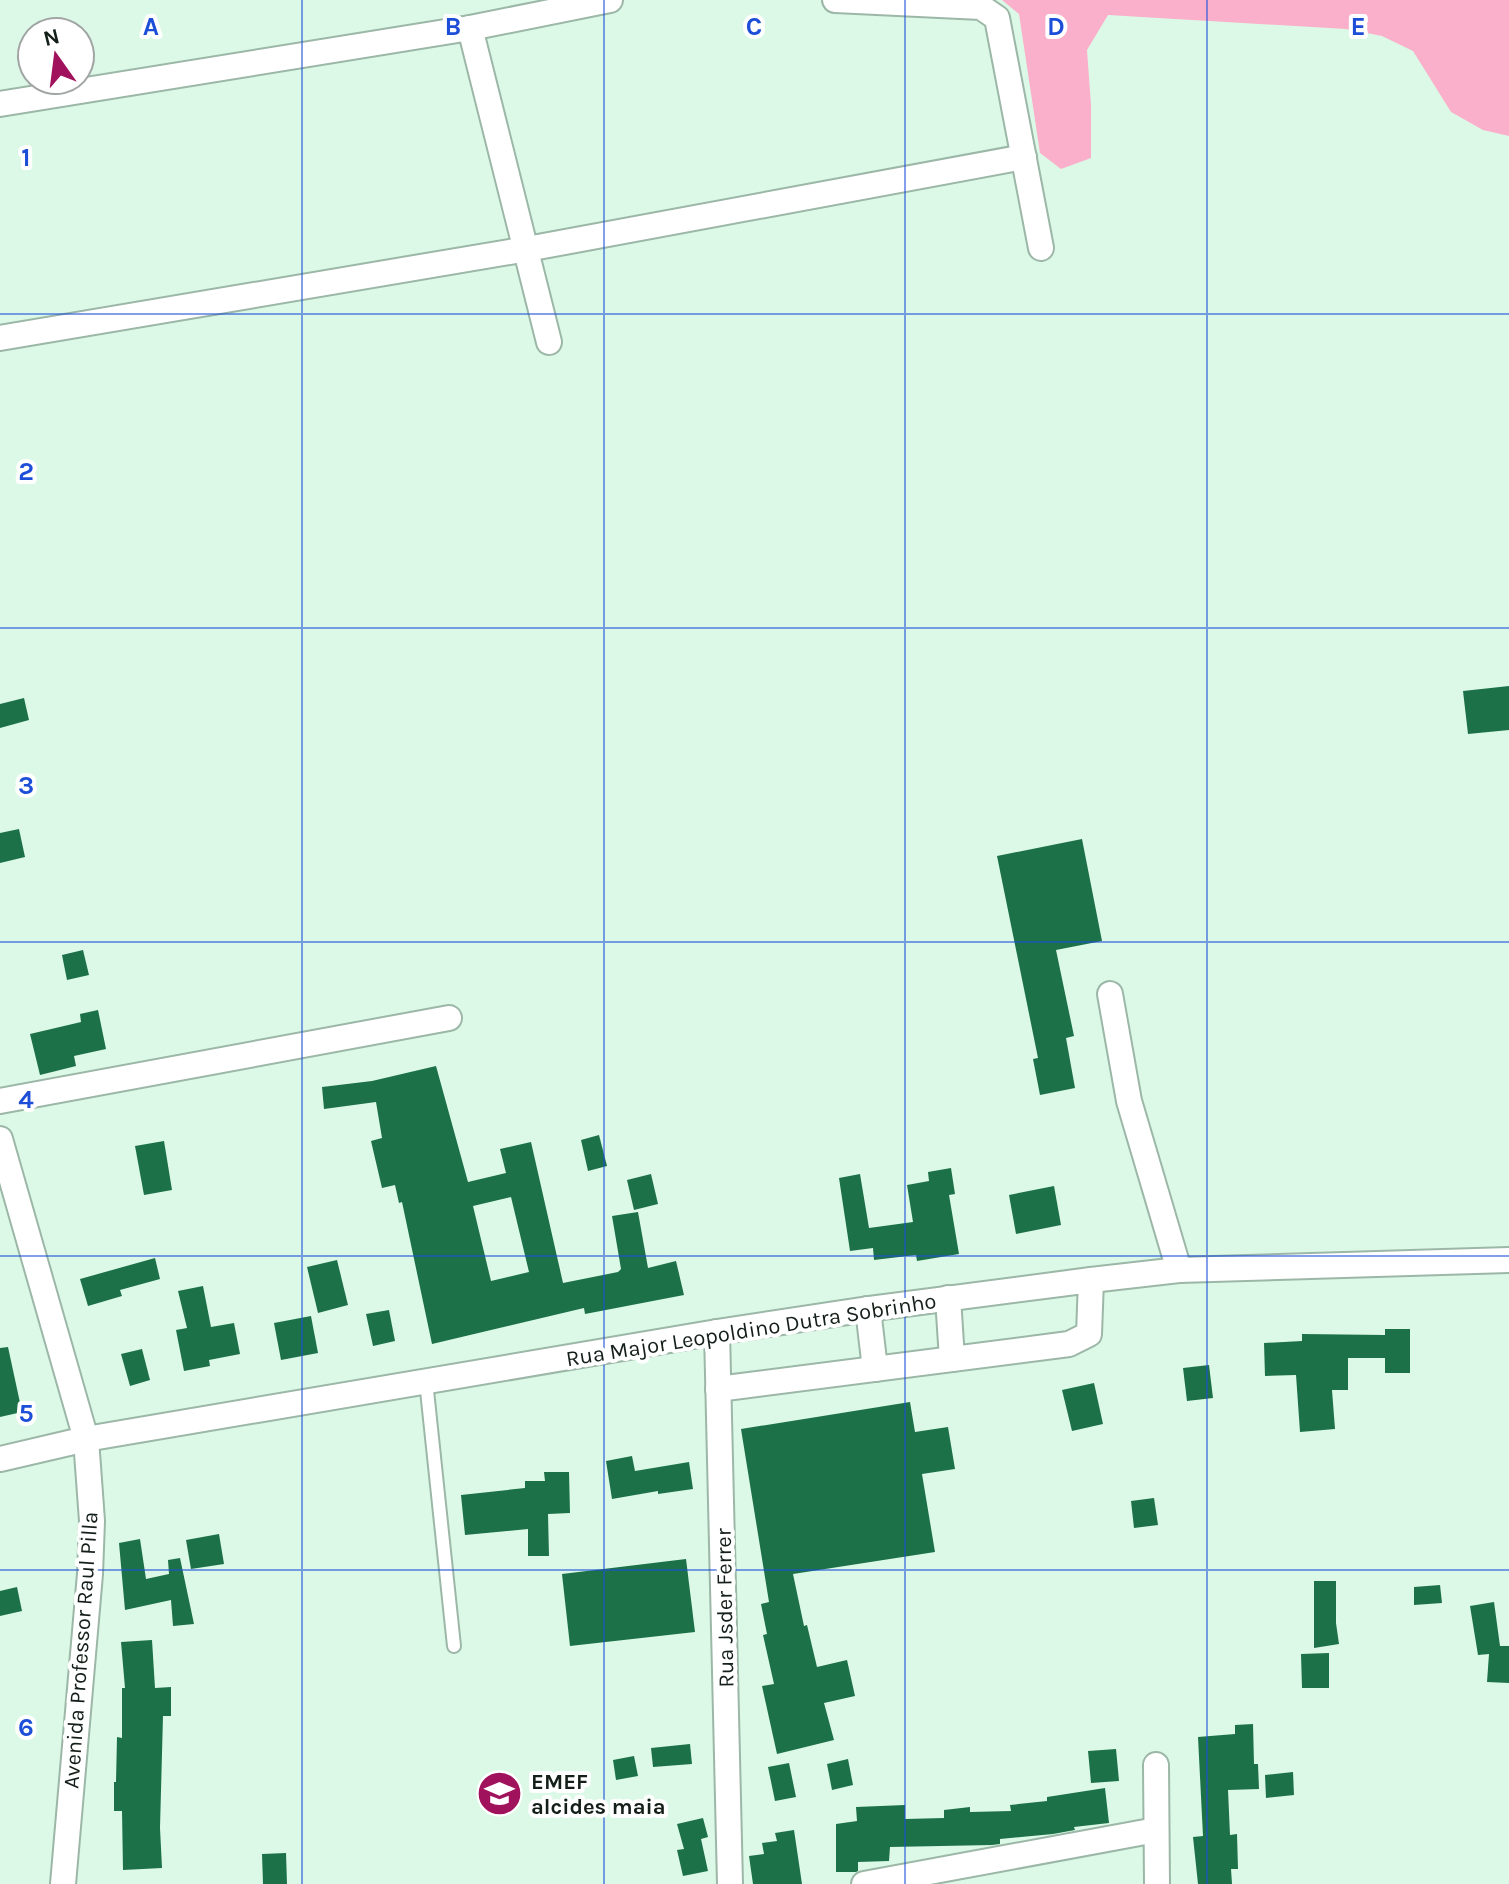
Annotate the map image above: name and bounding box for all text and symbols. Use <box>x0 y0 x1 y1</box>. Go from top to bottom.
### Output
text: A <box>143 11 159 42</box>
text: B <box>445 11 461 42</box>
text: C <box>746 11 762 42</box>
text: D <box>1047 11 1065 42</box>
text: E <box>1350 11 1366 42</box>
north arrow <box>16 16 96 96</box>
text: N <box>41 23 62 52</box>
text: 1 <box>21 142 31 173</box>
text: 2 <box>18 456 34 487</box>
text: 3 <box>18 770 34 801</box>
text: 4 <box>18 1084 34 1115</box>
street label: Rua Major Leopoldino Dutra Sobrinho <box>564 1288 938 1372</box>
text: 5 <box>18 1398 34 1429</box>
street label: Avenida Professor Raul Pilla <box>58 1511 104 1789</box>
street label: Rua Jsder Ferrer <box>711 1528 739 1688</box>
text: 6 <box>18 1712 34 1743</box>
place label: EMEF alcides maia <box>531 1769 666 1820</box>
school or university icon: EMEF alcides maia <box>476 1770 524 1818</box>

